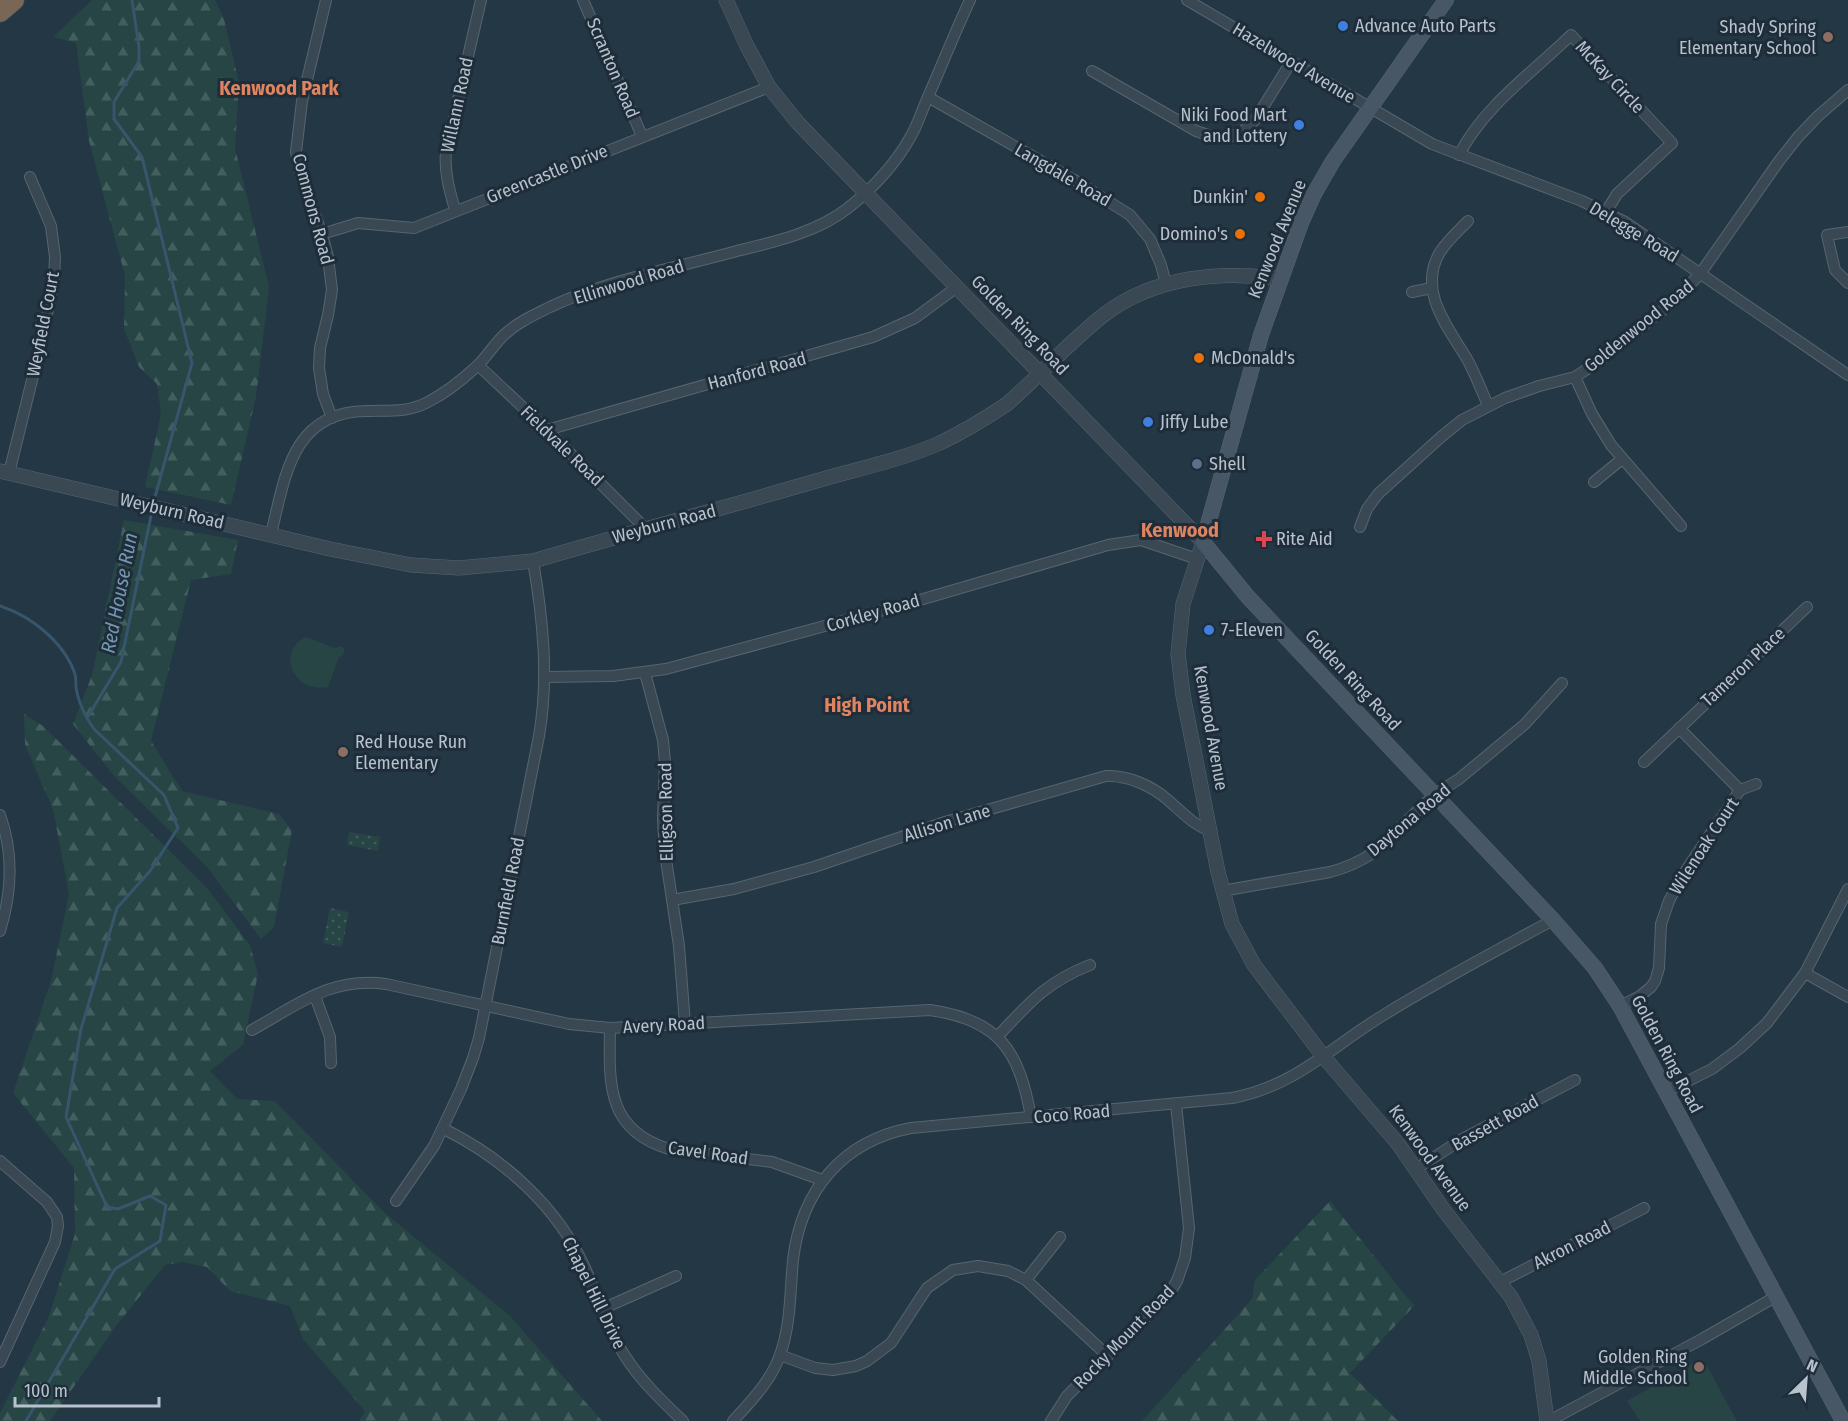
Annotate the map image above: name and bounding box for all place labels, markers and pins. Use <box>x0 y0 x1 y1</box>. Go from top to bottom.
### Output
place label: Advance Auto Parts <box>1355 15 1496 37</box>
place label: Shady Spring Elementary School <box>1679 16 1817 59</box>
marker: Advance Auto Parts <box>1336 19 1350 33</box>
marker: Shady Spring Elementary School <box>1821 30 1835 44</box>
place label: Niki Food Mart and Lottery <box>1181 104 1287 147</box>
marker: Niki Food Mart and Lottery <box>1292 118 1306 132</box>
place label: Dunkin' <box>1193 186 1248 208</box>
marker: Dunkin' <box>1253 190 1267 204</box>
place label: Domino's <box>1160 223 1228 245</box>
marker: Domino's <box>1233 227 1247 241</box>
place label: McDonald's <box>1211 347 1295 369</box>
marker: McDonald's <box>1192 351 1206 365</box>
place label: Jiffy Lube <box>1160 411 1228 433</box>
marker: Jiffy Lube <box>1141 415 1155 429</box>
place label: Shell <box>1209 453 1246 475</box>
marker: Shell <box>1190 457 1204 471</box>
place label: Rite Aid <box>1276 528 1333 550</box>
marker: Rite Aid <box>1257 532 1271 546</box>
place label: 7-Eleven <box>1221 619 1283 641</box>
marker: 7-Eleven <box>1202 623 1216 637</box>
place label: Red House Run Elementary <box>355 731 467 774</box>
marker: Red House Run Elementary <box>336 745 350 759</box>
place label: Golden Ring Middle School <box>1583 1346 1688 1389</box>
marker: Golden Ring Middle School <box>1692 1360 1706 1374</box>

